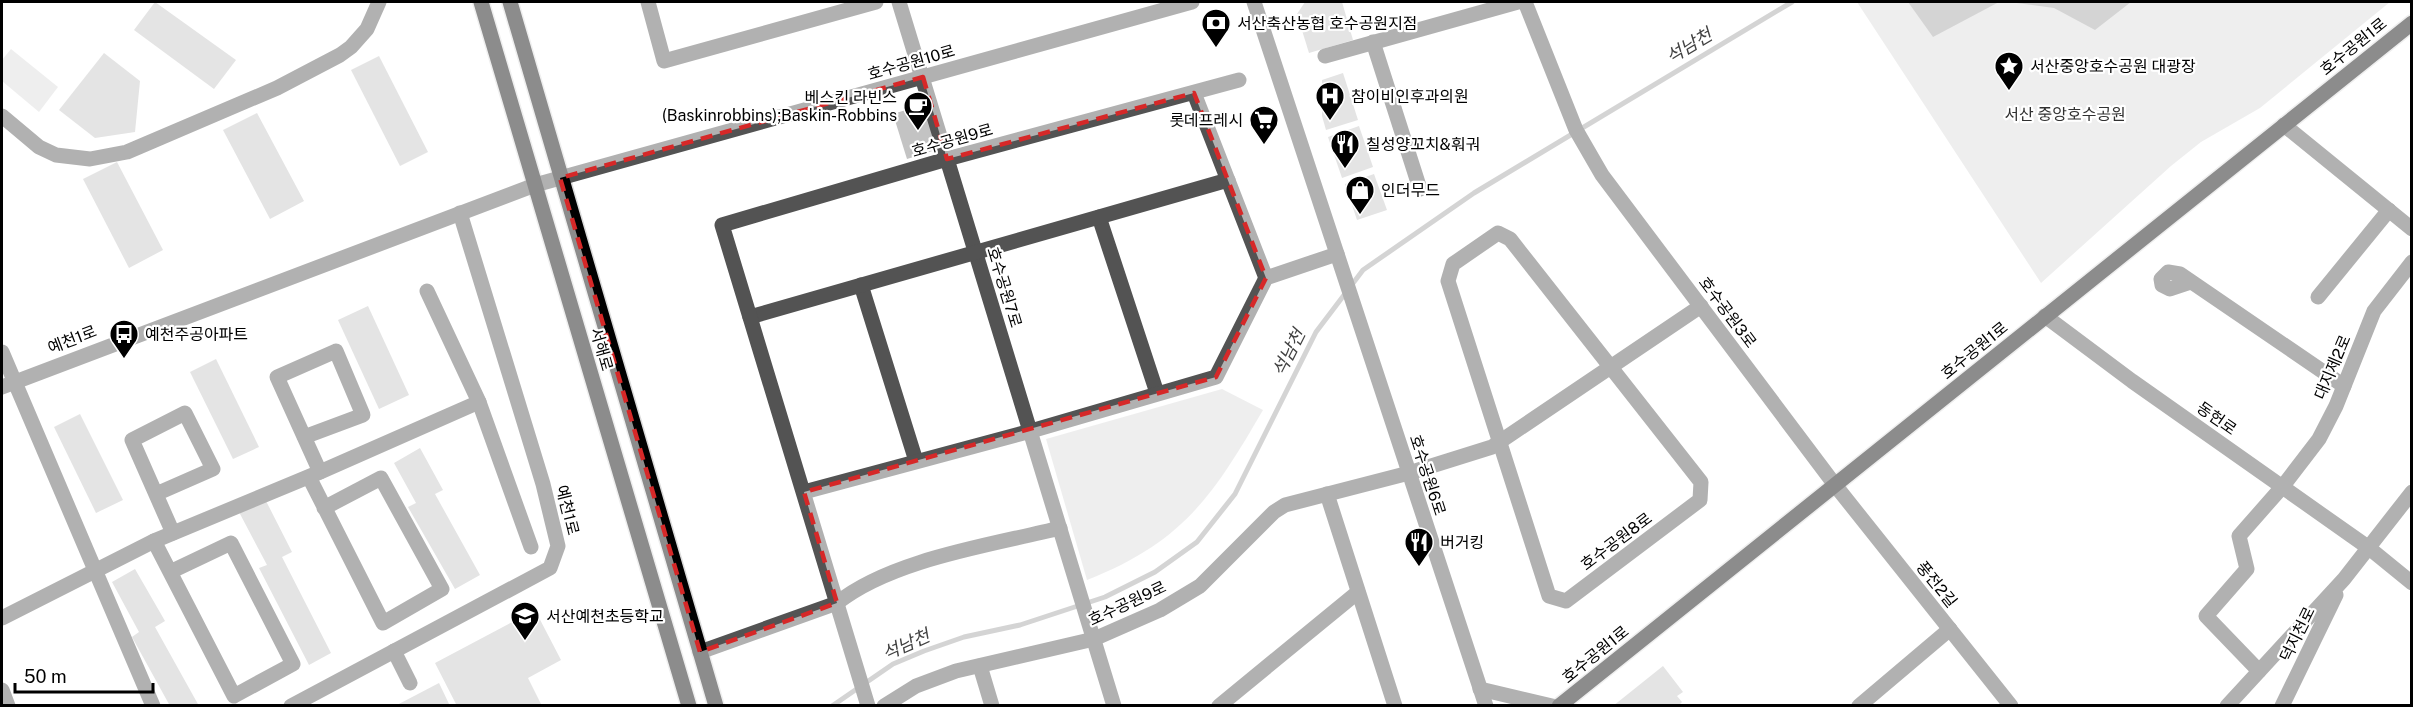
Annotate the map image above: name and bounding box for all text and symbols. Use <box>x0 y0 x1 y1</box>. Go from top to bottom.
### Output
bank icon: 서산축산농협 호수공원지점 <box>1200 7 1232 49</box>
place label: 서산축산농협 호수공원지점 <box>1237 14 1418 33</box>
street label: 호수공원1로 <box>2316 14 2391 79</box>
water label: 석남천 <box>1662 23 1718 67</box>
street label: 호수공원10로 <box>865 41 957 84</box>
place icon: 서산중앙호수공원 대광장 <box>1993 50 2025 92</box>
place label: 서산중앙호수공원 대광장 <box>2030 57 2196 76</box>
hospital icon: 참이비인후과의원 <box>1314 80 1346 122</box>
place label: 참이비인후과의원 <box>1351 87 1469 106</box>
place label: 베스킨 라빈스 (Baskinrobbins);Baskin-Robbins <box>662 88 897 125</box>
cafe icon: 베스킨 라빈스 (Baskinrobbins);Baskin-Robbins <box>902 90 934 132</box>
supermarket icon: 롯데프레시 <box>1248 104 1280 146</box>
park label: 서산 중앙호수공원 <box>2004 105 2126 124</box>
place label: 롯데프레시 <box>1169 111 1243 130</box>
street label: 호수공원9로 <box>909 120 995 161</box>
restaurant icon: 칠성양꼬치&훠궈 <box>1329 128 1361 170</box>
place label: 칠성양꼬치&훠궈 <box>1366 135 1480 154</box>
shop icon: 인더무드 <box>1344 174 1376 216</box>
place label: 인더무드 <box>1381 181 1440 200</box>
street label: 호수공원7로 <box>983 245 1026 330</box>
street label: 호수공원3로 <box>1695 273 1761 352</box>
bus stop icon: 예천주공아파트 <box>108 318 140 360</box>
street label: 호수공원1로 <box>1937 318 2012 383</box>
street label: 예천1로 <box>45 321 99 357</box>
water label: 석남천 <box>1268 324 1310 380</box>
place label: 예천주공아파트 <box>145 325 248 344</box>
street label: 서해로 <box>586 325 617 373</box>
street label: 대지제2로 <box>2310 332 2355 402</box>
street label: 동헌로 <box>2193 398 2240 439</box>
street label: 호수공원6로 <box>1406 432 1450 518</box>
street label: 예천1로 <box>552 483 583 537</box>
street label: 호수공원8로 <box>1577 508 1656 574</box>
restaurant icon: 버거킹 <box>1403 526 1435 568</box>
place label: 버거킹 <box>1440 533 1484 552</box>
street label: 풍전2길 <box>1912 557 1961 611</box>
street label: 호수공원9로 <box>1085 577 1169 630</box>
school or university icon: 서산예천초등학교 <box>509 600 541 642</box>
street label: 덕지천로 <box>2276 603 2319 665</box>
place label: 서산예천초등학교 <box>546 607 664 626</box>
street label: 호수공원1로 <box>1558 622 1633 687</box>
water label: 석남천 <box>879 624 935 664</box>
scale bar <box>15 656 153 694</box>
text: 50 m <box>24 666 67 687</box>

